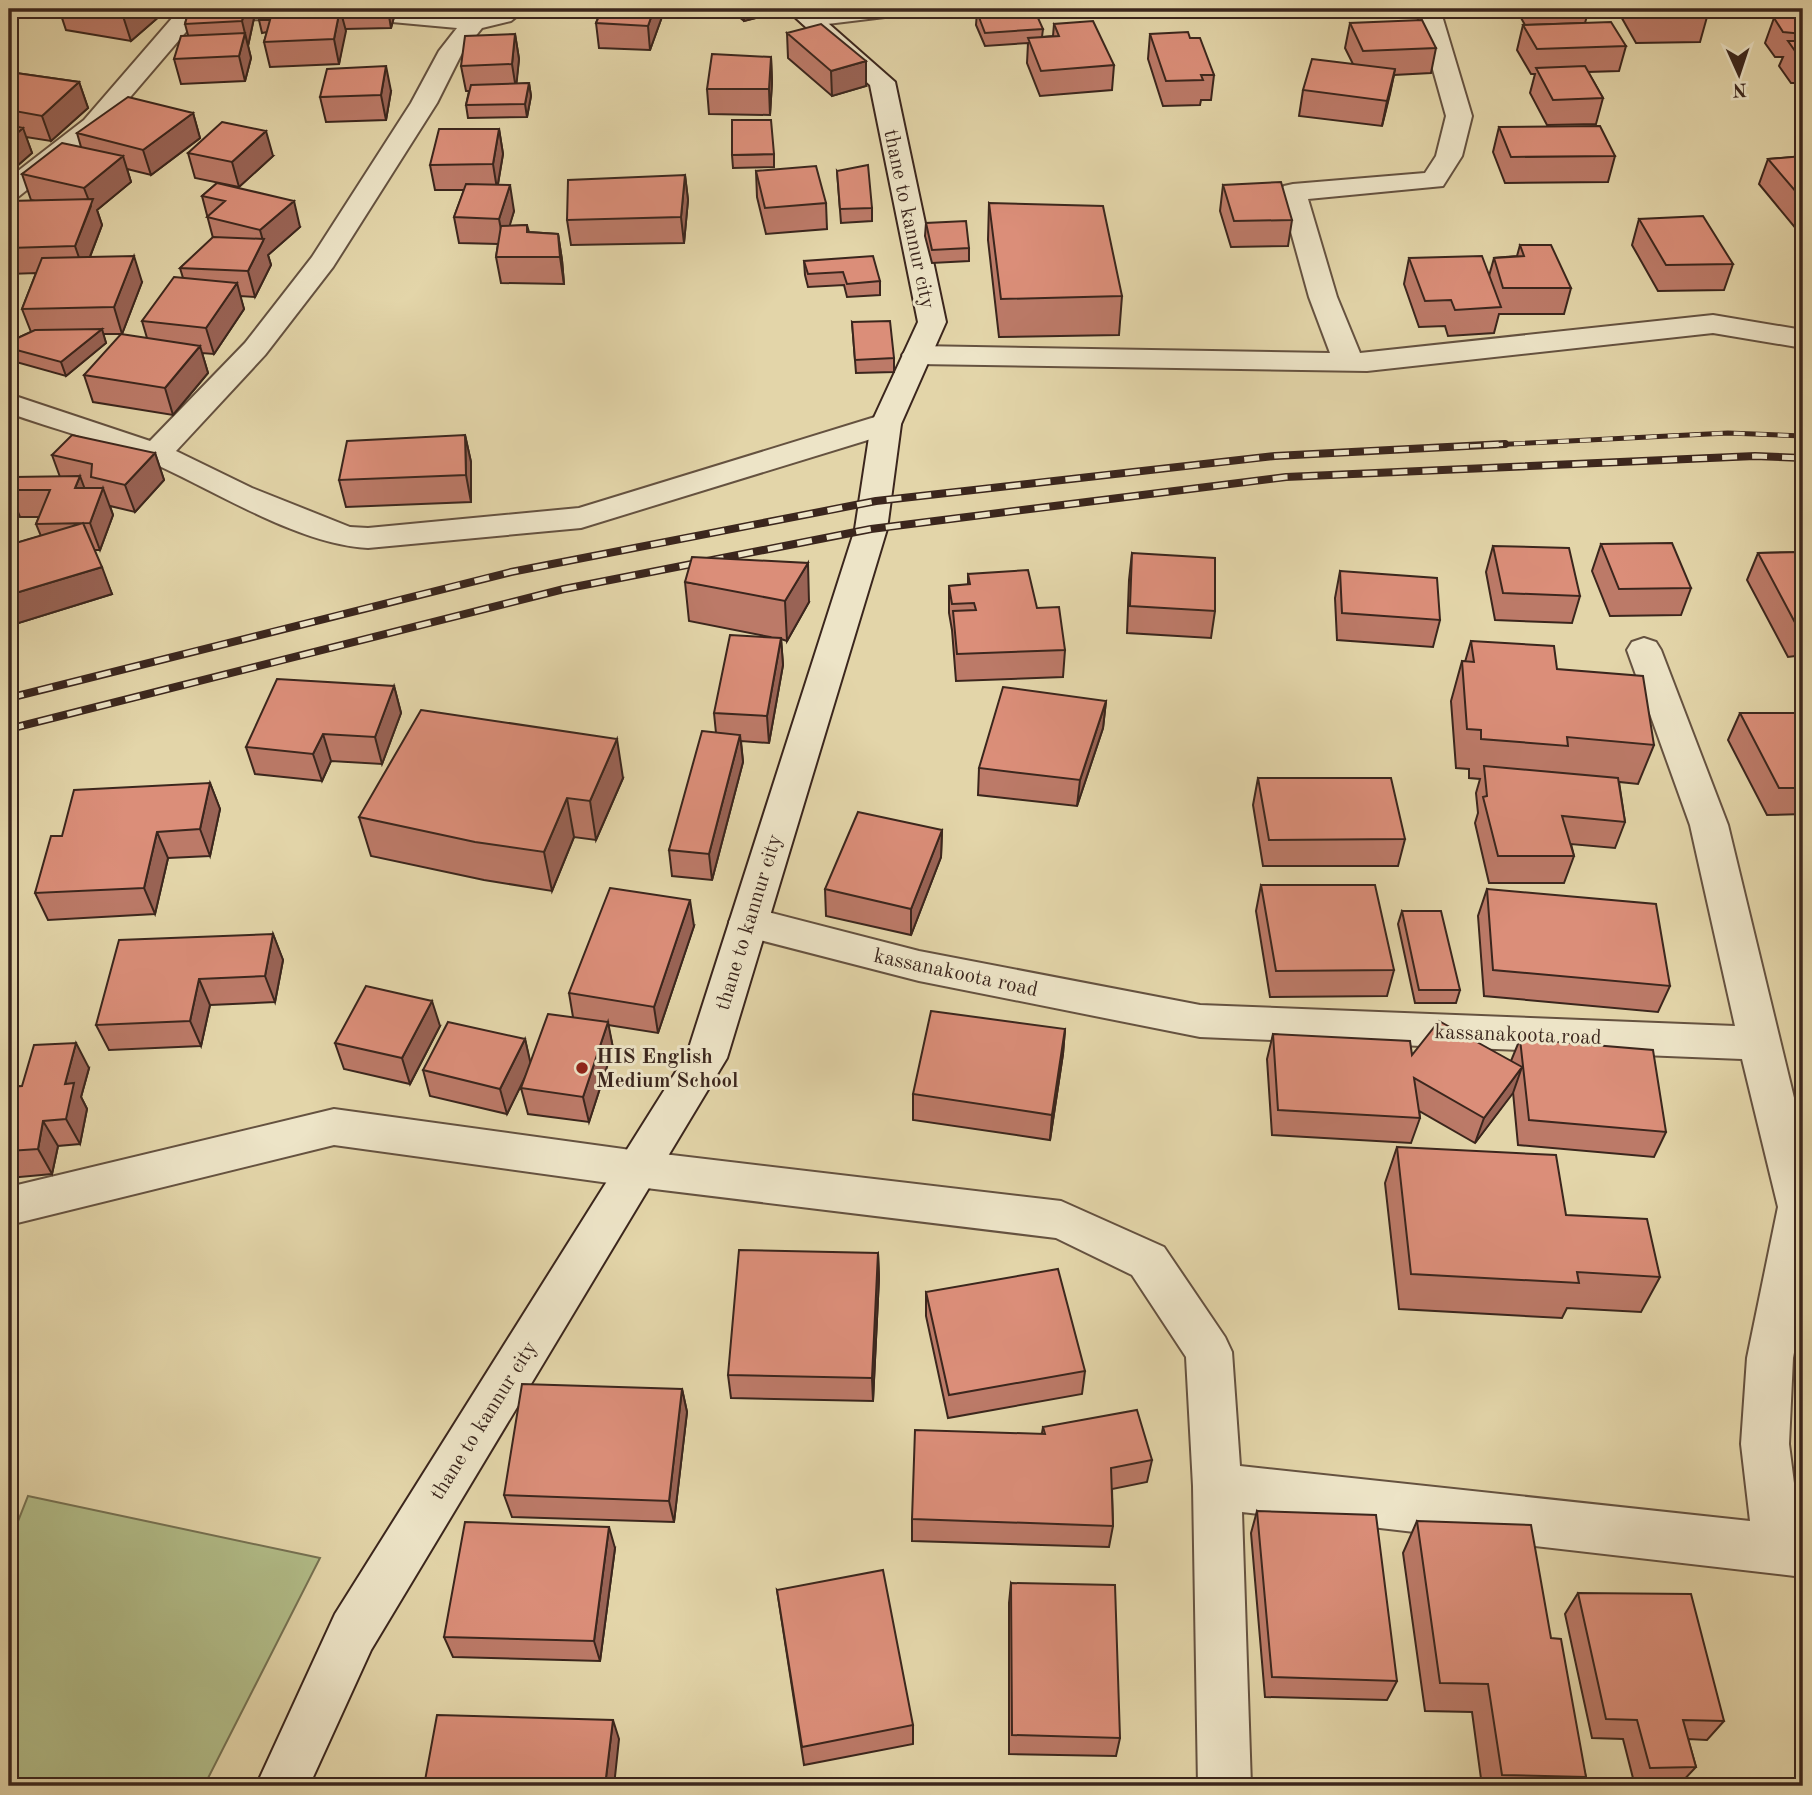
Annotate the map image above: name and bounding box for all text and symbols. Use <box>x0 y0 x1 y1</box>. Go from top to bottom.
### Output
north arrow <box>1703 38 1773 108</box>
text: N <box>1732 79 1748 98</box>
street label: thane to kannur city <box>879 128 938 311</box>
street label: thane to kannur city <box>713 832 786 1013</box>
street label: kassanakoota road <box>872 946 1040 1001</box>
street label: kassanakoota road <box>1434 1022 1602 1049</box>
place label: HIS English Medium School <box>596 1047 739 1092</box>
marker: HIS English Medium School <box>574 1060 590 1076</box>
street label: thane to kannur city <box>427 1338 542 1504</box>

